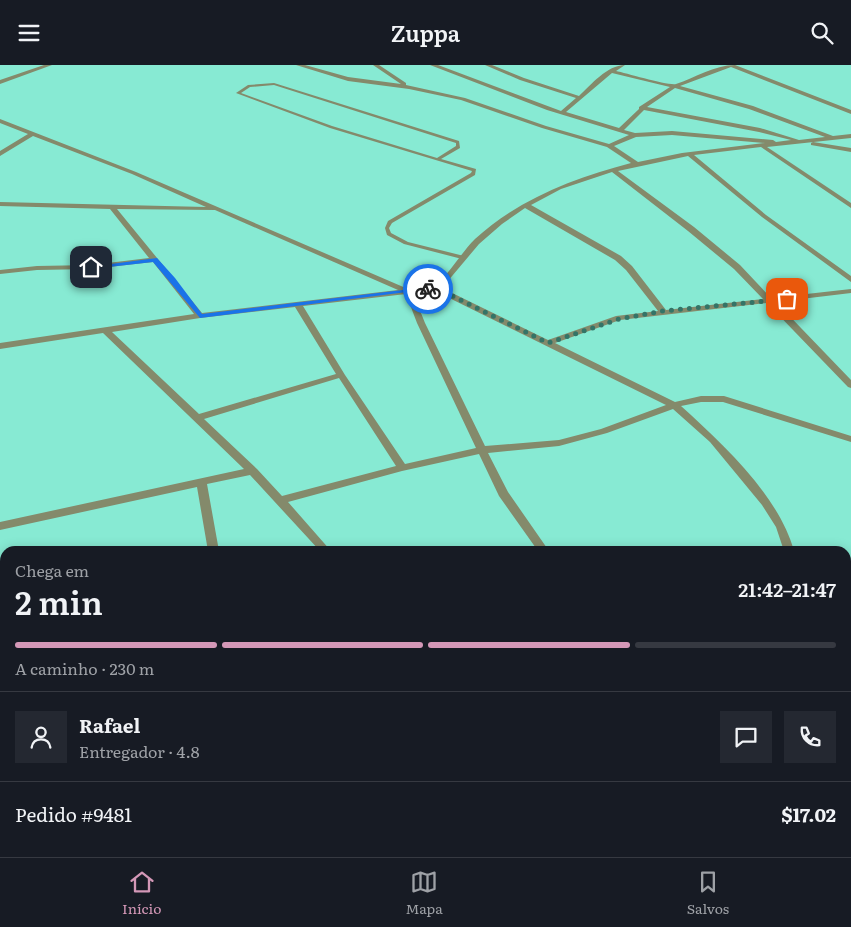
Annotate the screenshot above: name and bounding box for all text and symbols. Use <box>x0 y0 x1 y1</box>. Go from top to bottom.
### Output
text: Zuppa <box>391 16 460 49</box>
icon: menu <box>15 19 43 47</box>
icon: search <box>808 19 836 47</box>
pin <box>70 246 112 288</box>
icon: home <box>77 253 105 281</box>
courier <box>403 264 453 314</box>
icon: bike <box>414 275 442 303</box>
pin <box>766 278 808 320</box>
icon: bag <box>773 285 801 313</box>
text: Chega em <box>15 558 89 582</box>
text: 21:42–21:47 <box>738 575 836 603</box>
text: 2 min <box>15 577 103 625</box>
text: A caminho · 230 m <box>15 656 154 680</box>
button: person <box>15 711 67 763</box>
text: Rafael <box>79 711 140 739</box>
button: chat <box>720 711 772 763</box>
button: phone <box>784 711 836 763</box>
text: Entregador · 4.8 <box>79 739 200 763</box>
text: Pedido #9481 <box>15 800 132 828</box>
text: $17.02 <box>781 800 836 828</box>
tab: Início <box>122 868 161 918</box>
tab: Mapa <box>405 868 443 918</box>
tab: Salvos <box>687 868 729 918</box>

